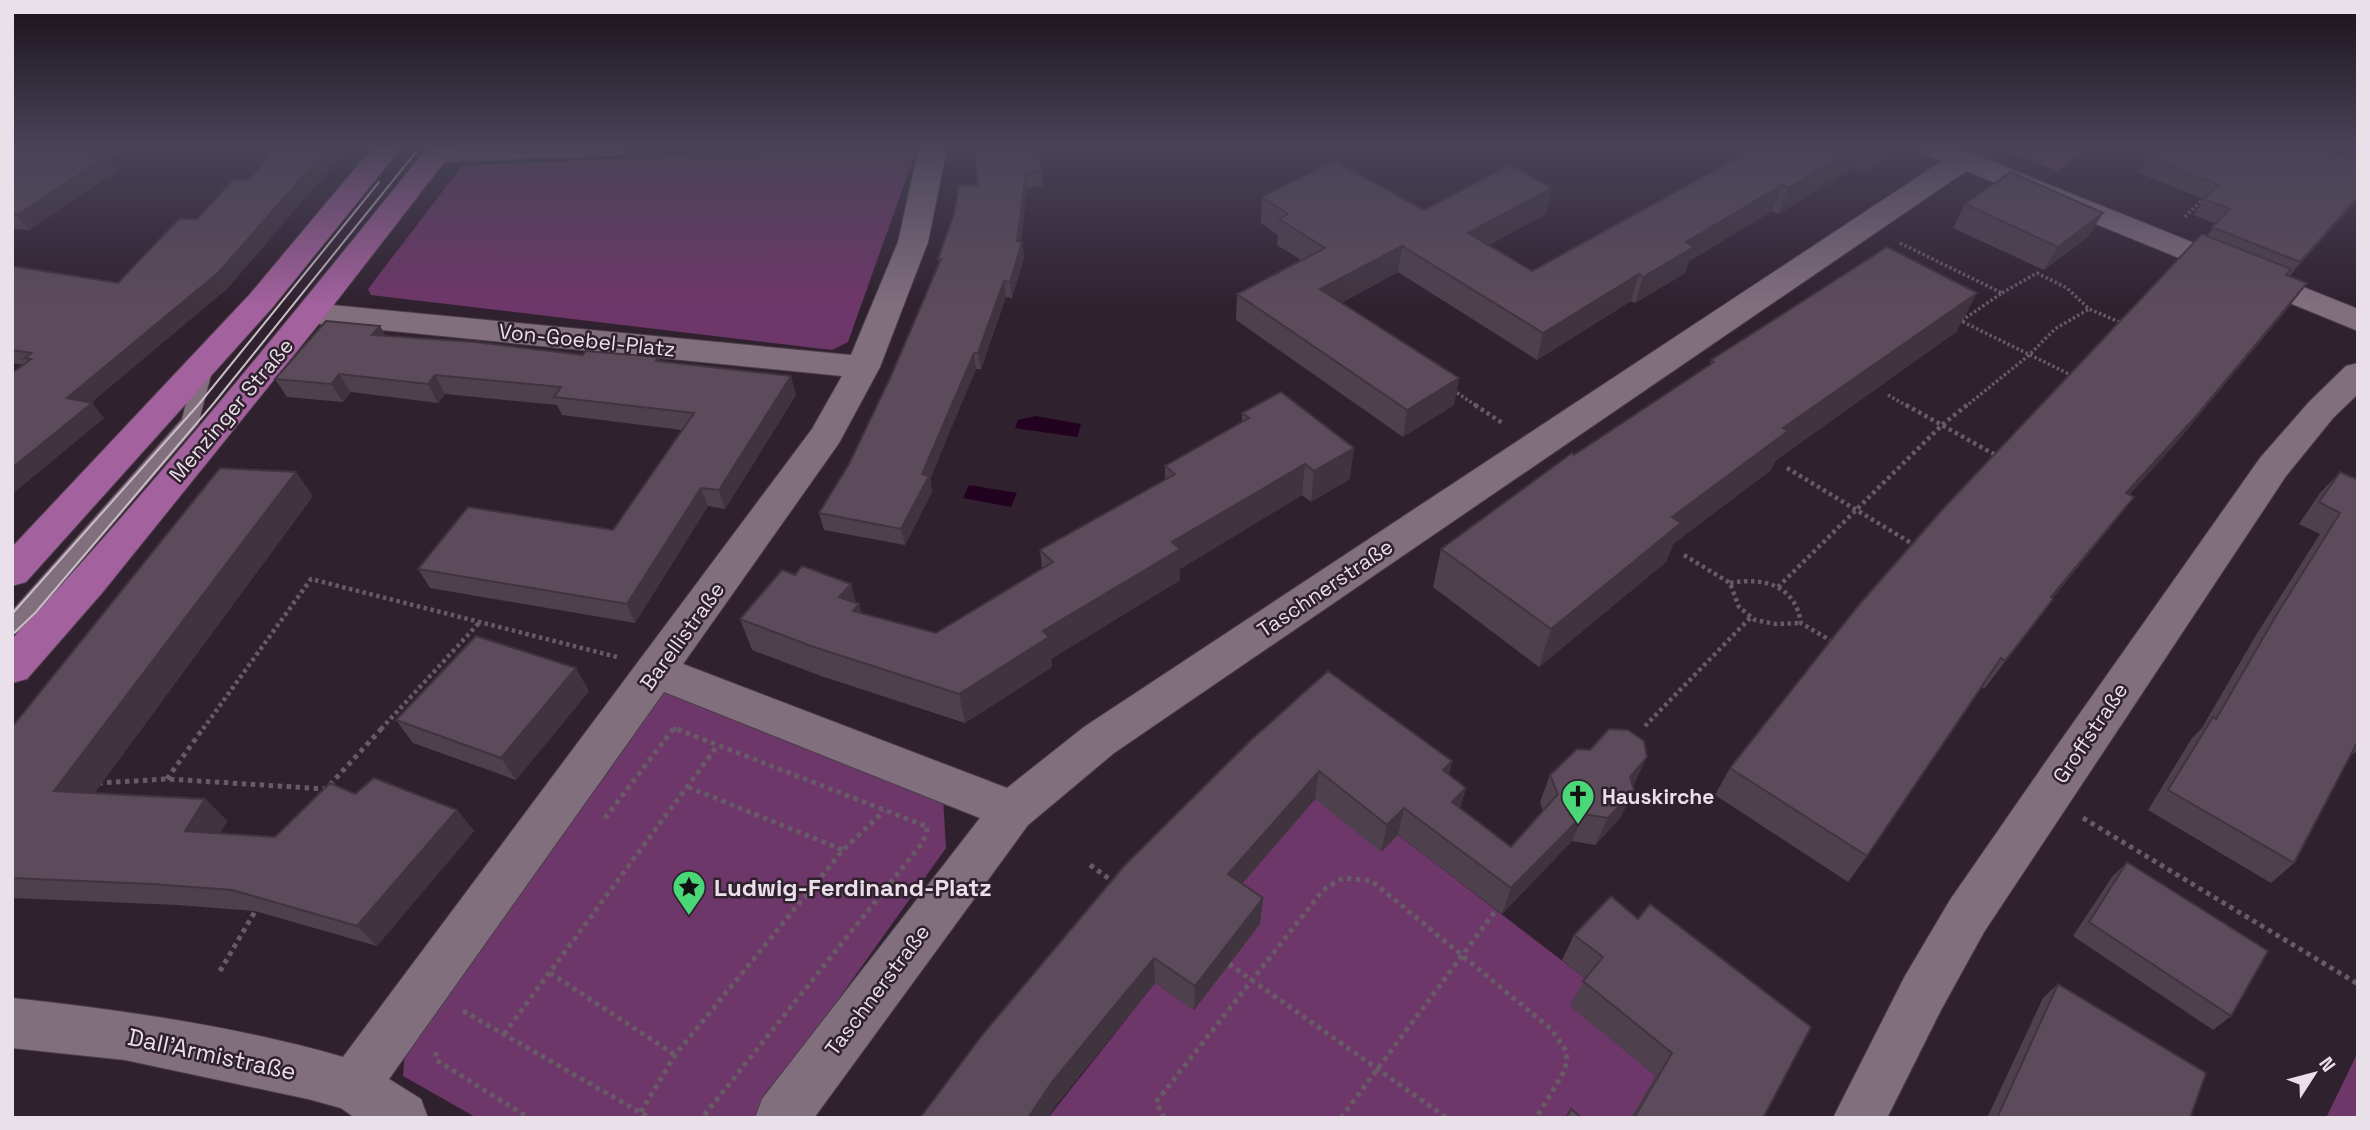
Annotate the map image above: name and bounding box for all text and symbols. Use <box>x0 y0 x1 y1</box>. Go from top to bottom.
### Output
street label: Von-Goebel-Platz <box>497 317 677 363</box>
street label: Menzinger Straße <box>163 333 299 487</box>
street label: Taschnerstraße <box>1252 533 1398 643</box>
street label: Barellistraße <box>634 577 730 695</box>
street label: Groffstraße <box>2046 678 2134 788</box>
church icon: Hauskirche <box>1559 777 1597 826</box>
place label: Hauskirche <box>1602 783 1714 810</box>
place icon: Ludwig-Ferdinand-Platz <box>670 868 708 917</box>
place label: Ludwig-Ferdinand-Platz <box>714 872 992 903</box>
street label: Taschnerstraße <box>819 919 935 1061</box>
street label: Dall'Armistraße <box>125 1021 299 1087</box>
north arrow <box>2279 1039 2349 1109</box>
text: N <box>2313 1052 2341 1077</box>

